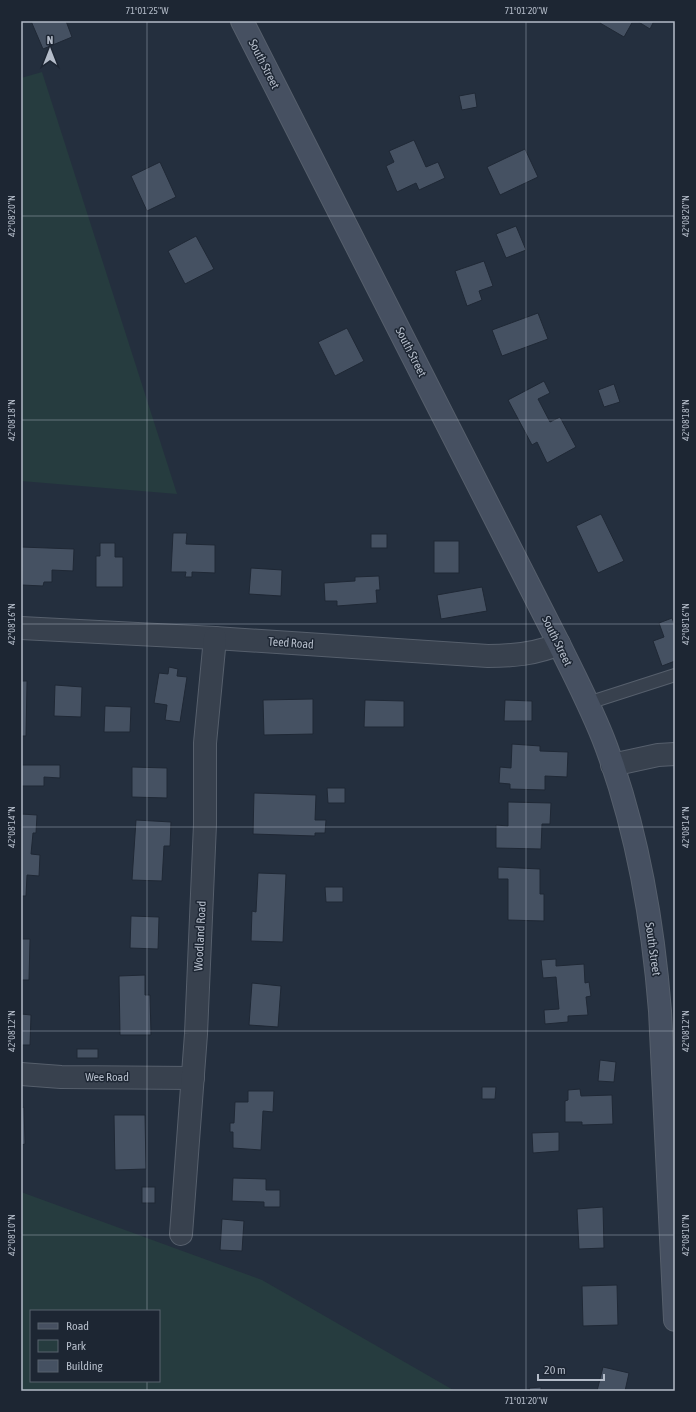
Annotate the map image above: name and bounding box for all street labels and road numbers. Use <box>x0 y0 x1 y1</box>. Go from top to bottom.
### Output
street label: South Street <box>246 37 283 92</box>
street label: South Street <box>393 325 430 380</box>
street label: South Street <box>539 614 575 669</box>
street label: Teed Road <box>268 634 314 652</box>
street label: Woodland Road <box>191 901 209 971</box>
street label: South Street <box>642 921 664 977</box>
street label: Wee Road <box>85 1070 129 1084</box>

